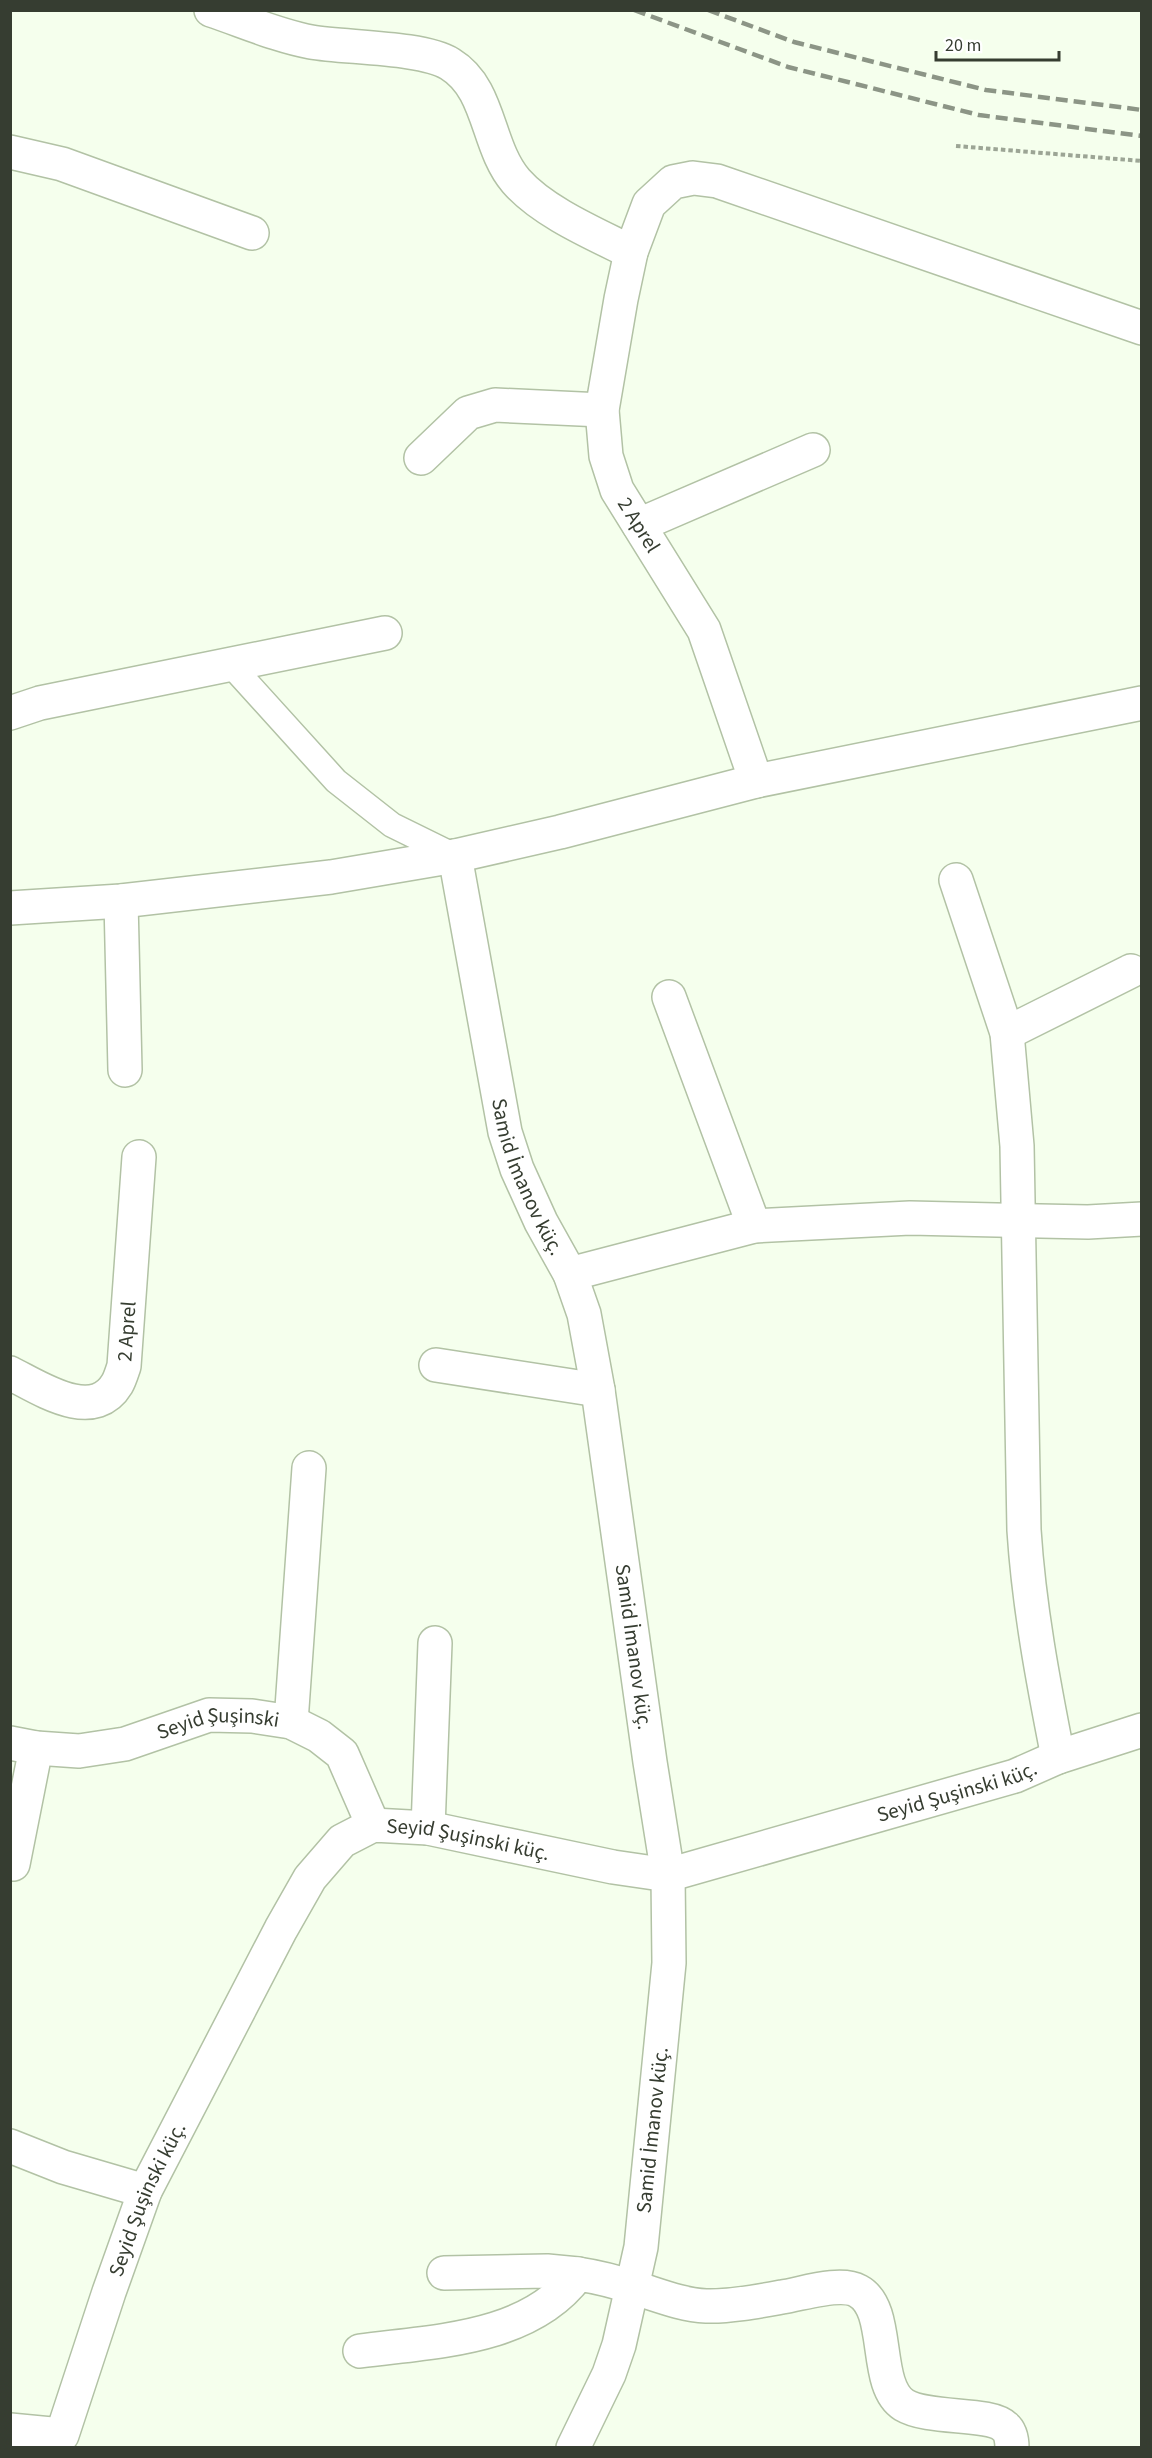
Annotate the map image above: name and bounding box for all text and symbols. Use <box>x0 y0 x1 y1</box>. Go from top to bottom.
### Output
scale bar <box>936 24 1059 62</box>
text: 20 m <box>945 33 981 58</box>
street label: 2 Aprel <box>610 491 668 559</box>
street label: Samid İmanov küç. <box>484 1096 572 1261</box>
street label: 2 Aprel <box>109 1300 144 1363</box>
street label: Samid İmanov küç. <box>607 1562 660 1732</box>
street label: Seyid Şuşinski <box>153 1700 282 1747</box>
street label: Seyid Şuşinski küç. <box>873 1753 1042 1830</box>
street label: Seyid Şuşinski küç. <box>386 1811 553 1868</box>
street label: Samid İmanov küç. <box>628 2045 676 2215</box>
street label: Seyid Şuşinski küç. <box>101 2117 193 2281</box>

